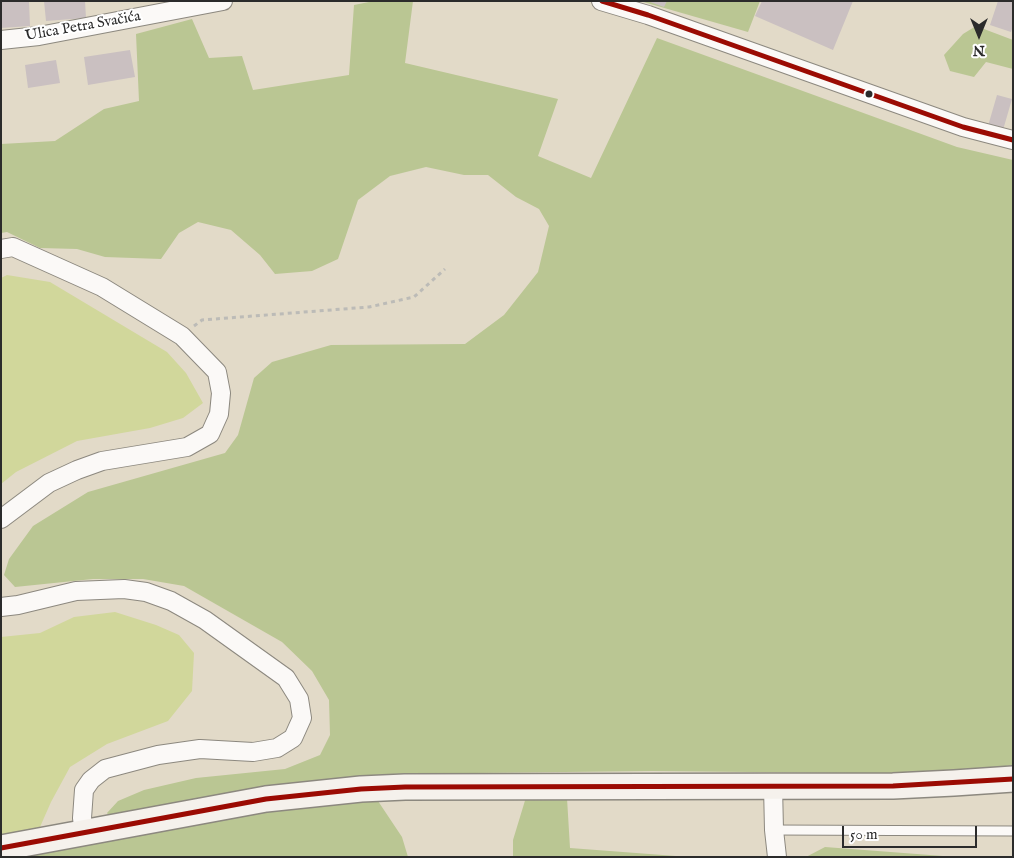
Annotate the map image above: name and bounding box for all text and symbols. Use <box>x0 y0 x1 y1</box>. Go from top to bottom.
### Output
street label: Ulica Petra Svačića <box>24 8 142 46</box>
north arrow <box>954 10 1004 60</box>
text: N <box>973 41 985 59</box>
unlabelled marker <box>864 89 874 99</box>
scale bar <box>844 816 979 848</box>
text: 50 m <box>850 825 878 844</box>

